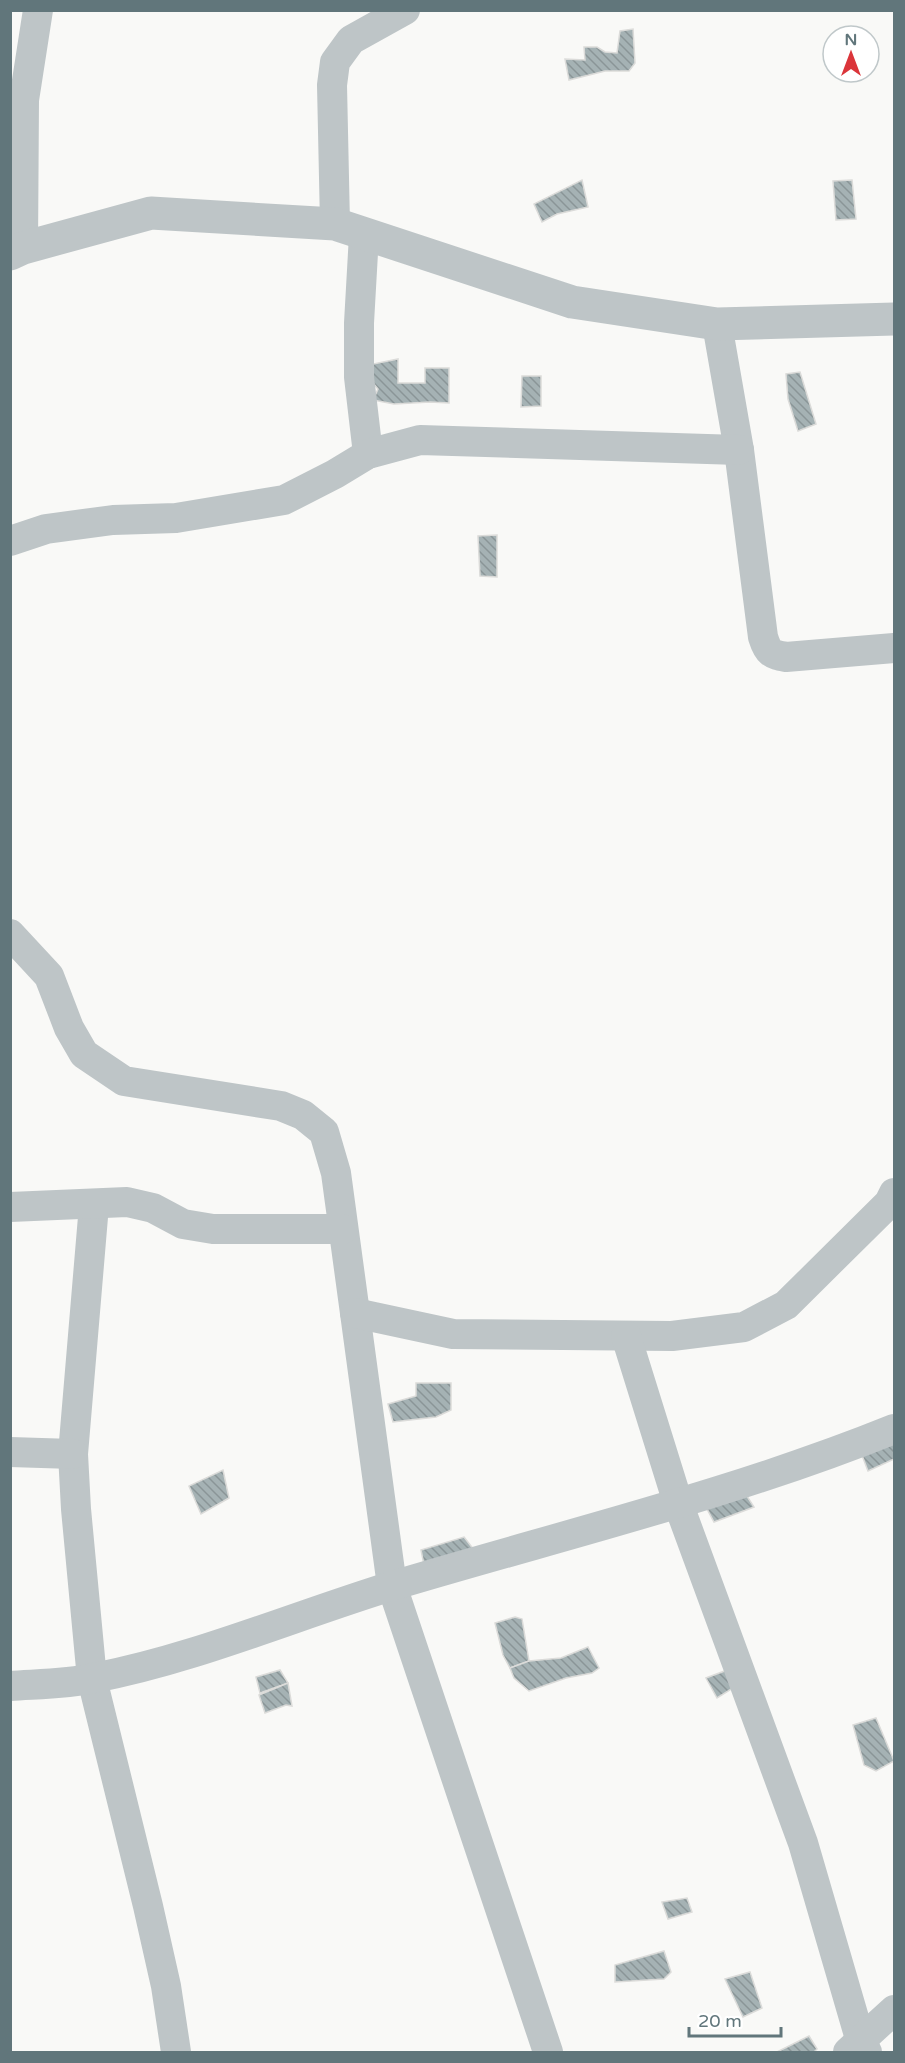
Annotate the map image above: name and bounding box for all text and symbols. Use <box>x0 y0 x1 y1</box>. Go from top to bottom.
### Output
north arrow <box>821 24 881 84</box>
text: N <box>845 30 857 50</box>
scale bar <box>689 2000 780 2038</box>
text: 20 m <box>698 2010 742 2032</box>

